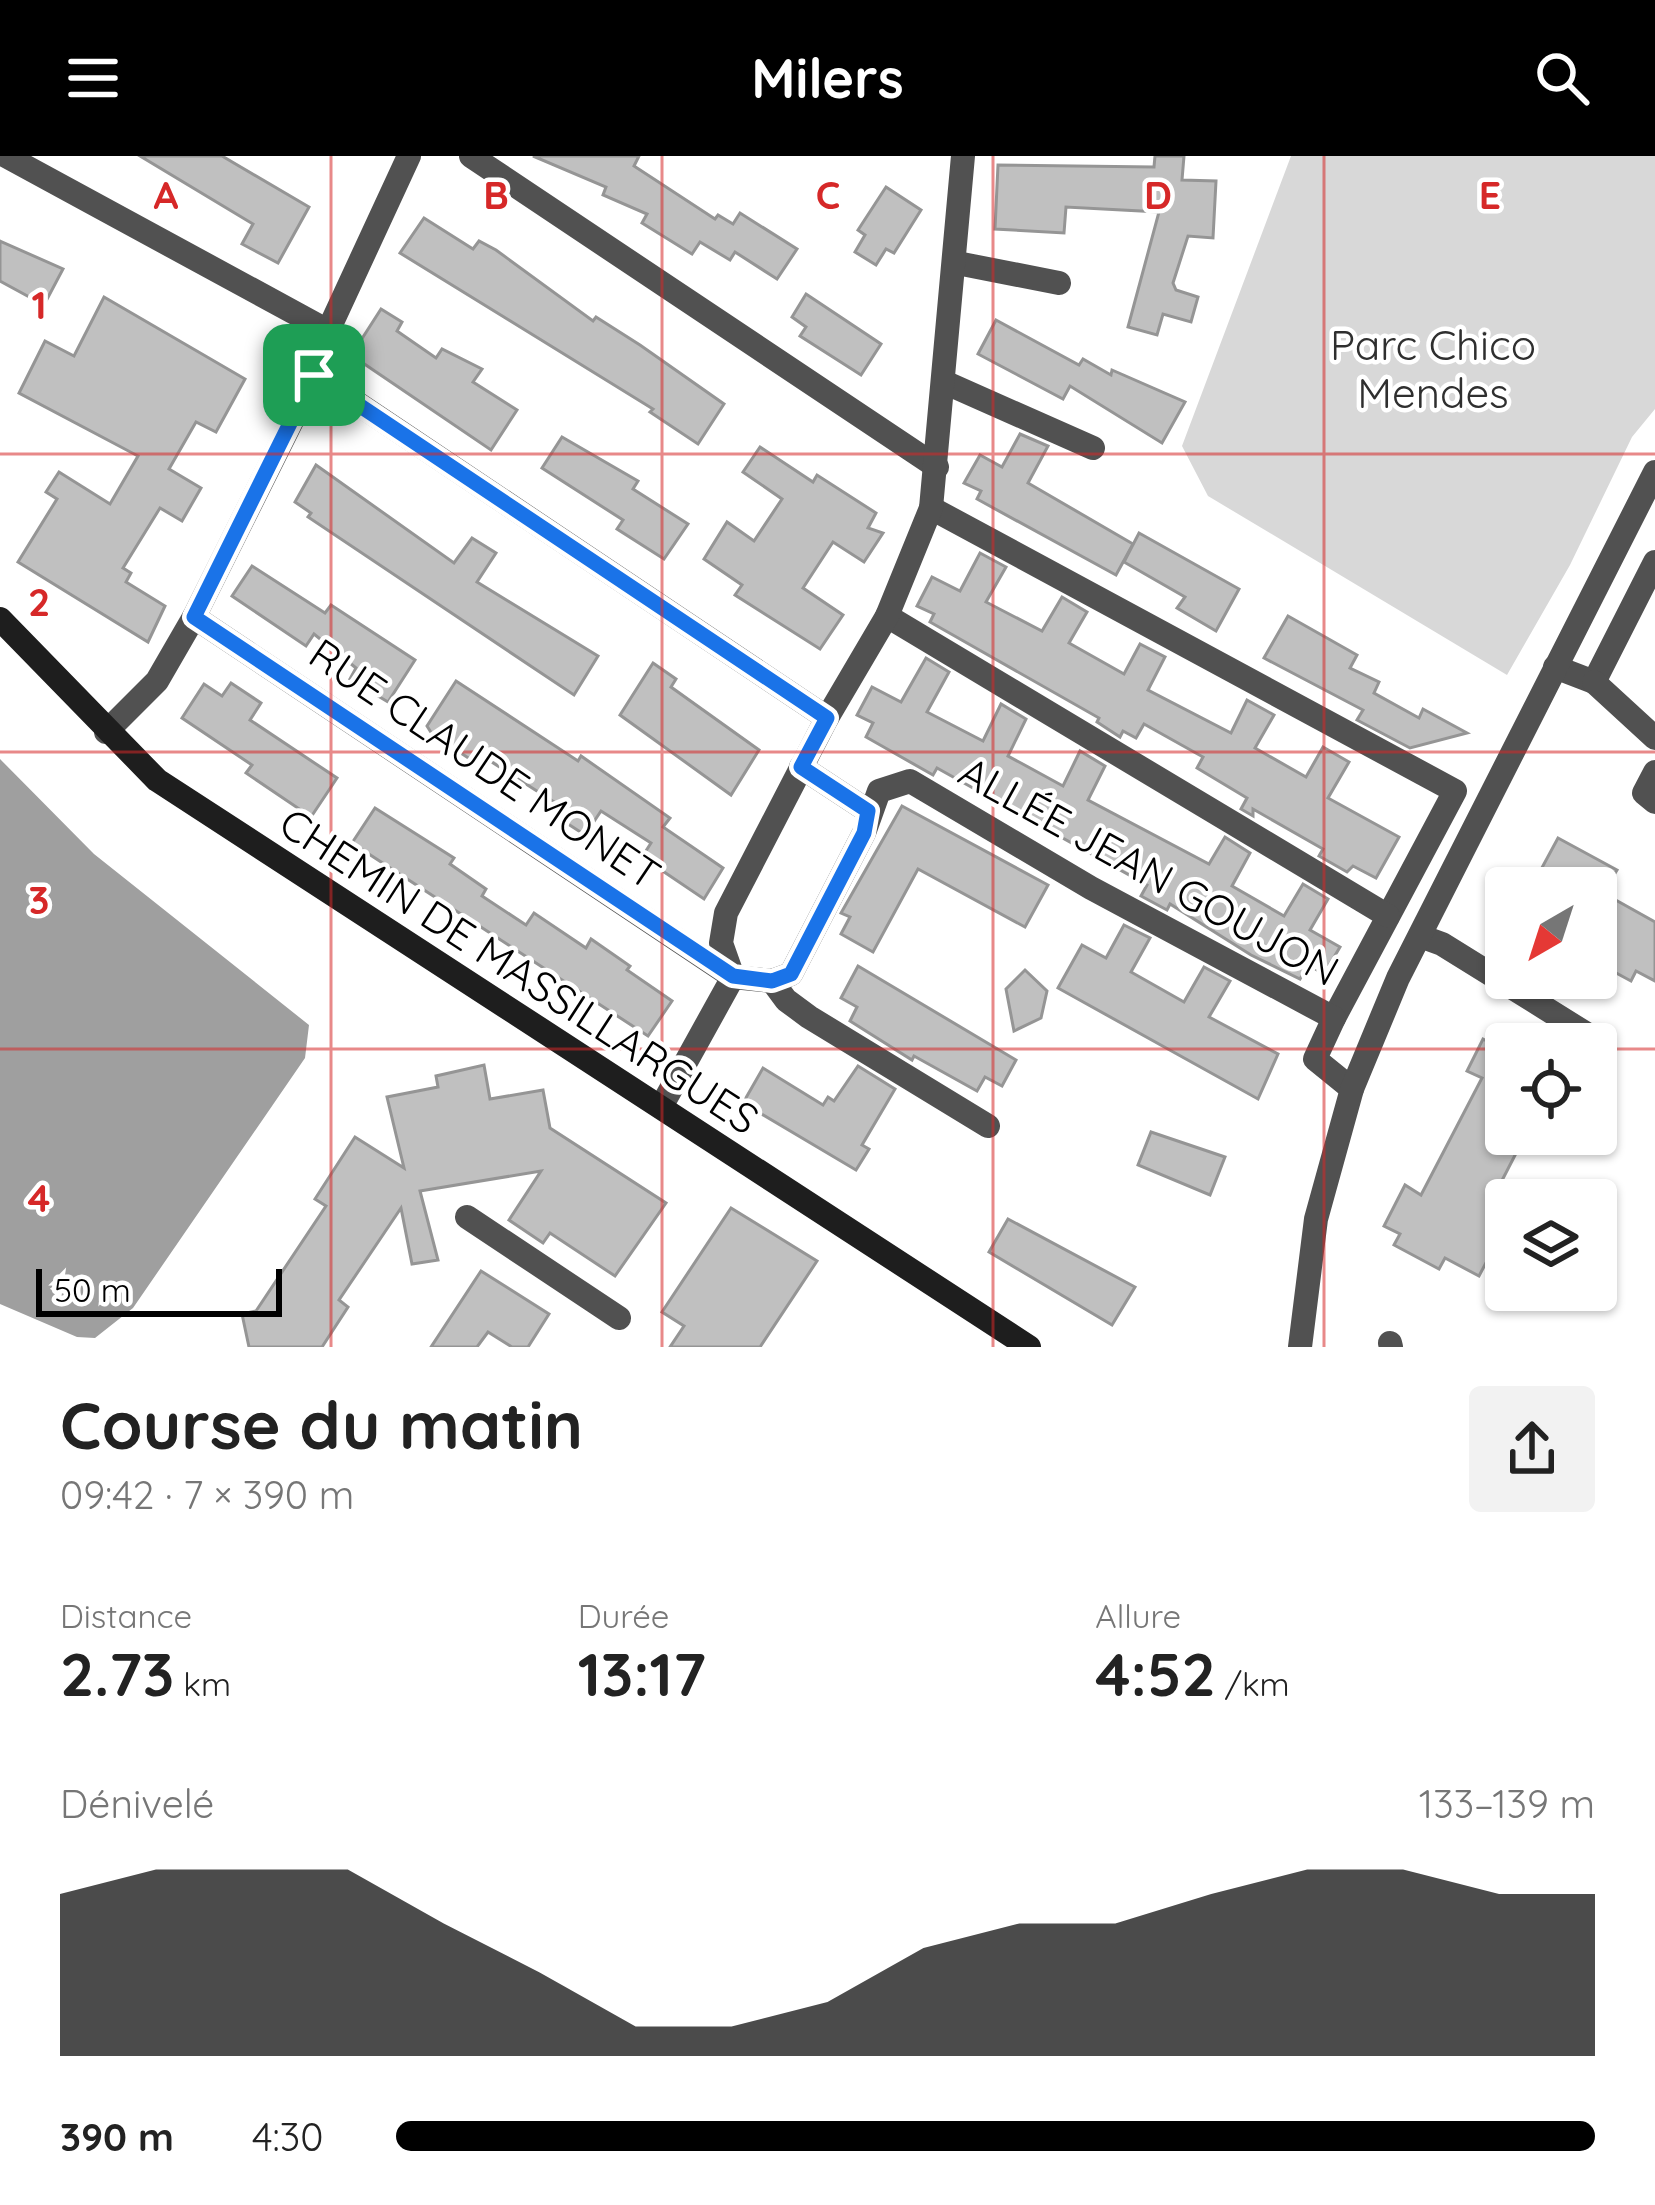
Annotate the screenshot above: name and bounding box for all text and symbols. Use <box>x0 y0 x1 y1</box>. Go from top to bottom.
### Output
text: Milers <box>751 44 904 112</box>
icon: menu <box>60 45 126 111</box>
icon: search <box>1529 45 1595 111</box>
text: A <box>154 170 179 219</box>
text: B <box>483 170 509 219</box>
text: C <box>816 170 840 219</box>
text: D <box>1144 170 1172 219</box>
text: E <box>1479 170 1501 219</box>
text: 1 <box>31 280 47 329</box>
park label: Parc Chico Mendes <box>1330 318 1536 419</box>
pin <box>263 324 365 426</box>
icon: arrive <box>281 342 347 408</box>
text: 2 <box>28 577 50 626</box>
street label: RUE CLAUDE MONET <box>300 626 671 901</box>
street label: ALLÉE JEAN GOUJON <box>950 744 1348 997</box>
street label: CHEMIN DE MASSILLARGUES <box>270 796 769 1145</box>
north arrow <box>1485 867 1617 999</box>
map controls <box>1485 867 1617 1311</box>
text: 3 <box>29 875 49 924</box>
button: locate <box>1485 1023 1617 1155</box>
text: 4 <box>28 1173 50 1222</box>
button: layers <box>1485 1179 1617 1311</box>
scale bar <box>36 1263 282 1316</box>
text: 50 m <box>54 1269 131 1310</box>
text: Course du matin <box>60 1383 583 1466</box>
button: share <box>1469 1386 1595 1512</box>
text: 09:42 · 7 × 390 m <box>60 1470 354 1519</box>
text: Distance <box>60 1595 192 1636</box>
text: Durée <box>578 1595 669 1636</box>
text: Allure <box>1095 1595 1181 1636</box>
text: 2.73 <box>60 1636 174 1711</box>
text: 13:17 <box>578 1636 706 1711</box>
text: 4:52 <box>1095 1636 1216 1711</box>
text: km <box>174 1663 231 1704</box>
text: /km <box>1216 1663 1290 1704</box>
text: Dénivelé <box>60 1779 214 1828</box>
text: 133–139 m <box>1419 1779 1595 1828</box>
text: 390 m <box>60 2112 174 2161</box>
text: 4:30 <box>252 2112 324 2161</box>

